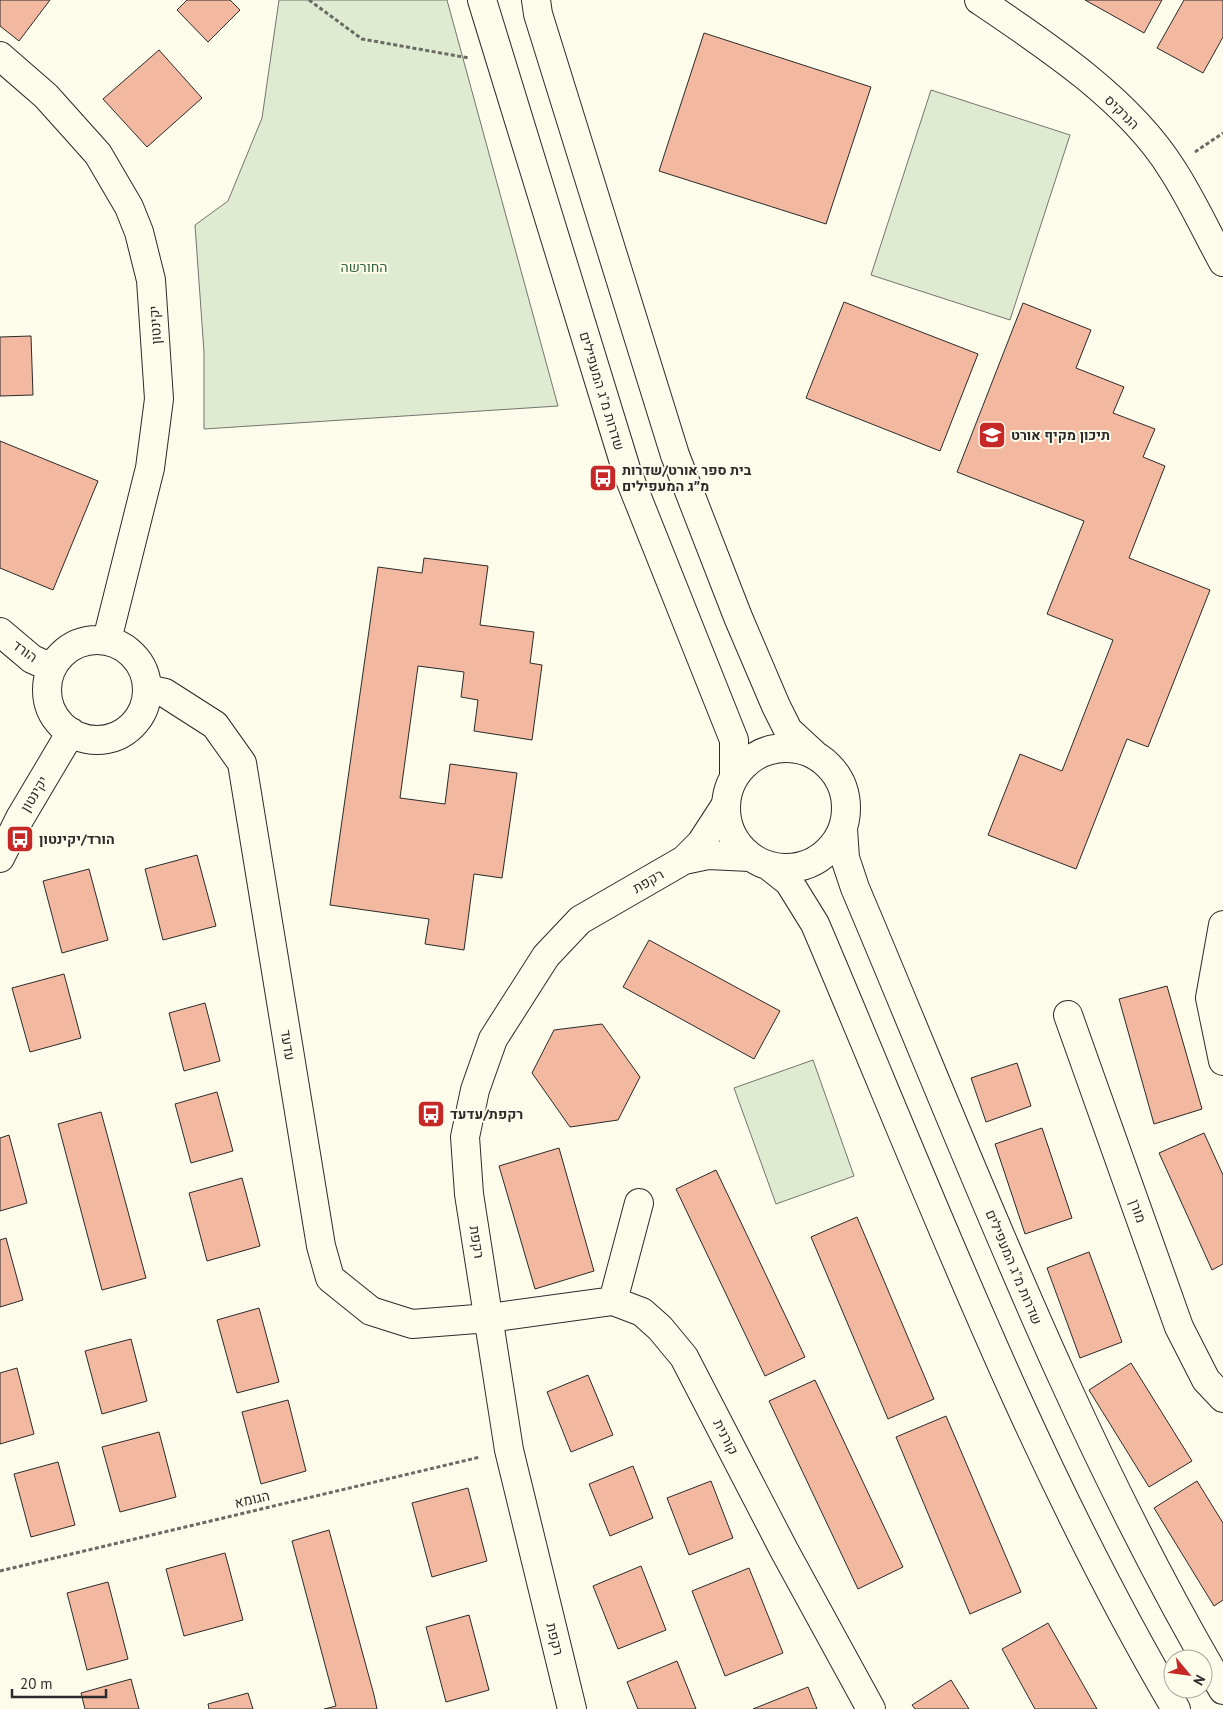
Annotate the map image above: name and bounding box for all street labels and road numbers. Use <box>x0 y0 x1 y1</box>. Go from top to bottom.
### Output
street label: הנרקיס <box>1101 91 1143 133</box>
street label: יקינטון <box>145 305 165 345</box>
street label: שדרות מ"ג המעפילים <box>575 329 629 453</box>
street label: הורד <box>9 636 41 666</box>
street label: יקינטון <box>16 773 52 815</box>
street label: רקפת <box>629 865 667 897</box>
street label: עדעד <box>277 1028 299 1062</box>
street label: מורן <box>1125 1197 1151 1225</box>
street label: שדרות מ"ג המעפילים <box>982 1207 1046 1327</box>
street label: רקפת <box>466 1224 488 1260</box>
street label: קורנית <box>709 1416 743 1458</box>
street label: הגומא <box>233 1486 271 1512</box>
street label: רקפת <box>542 1621 568 1657</box>

